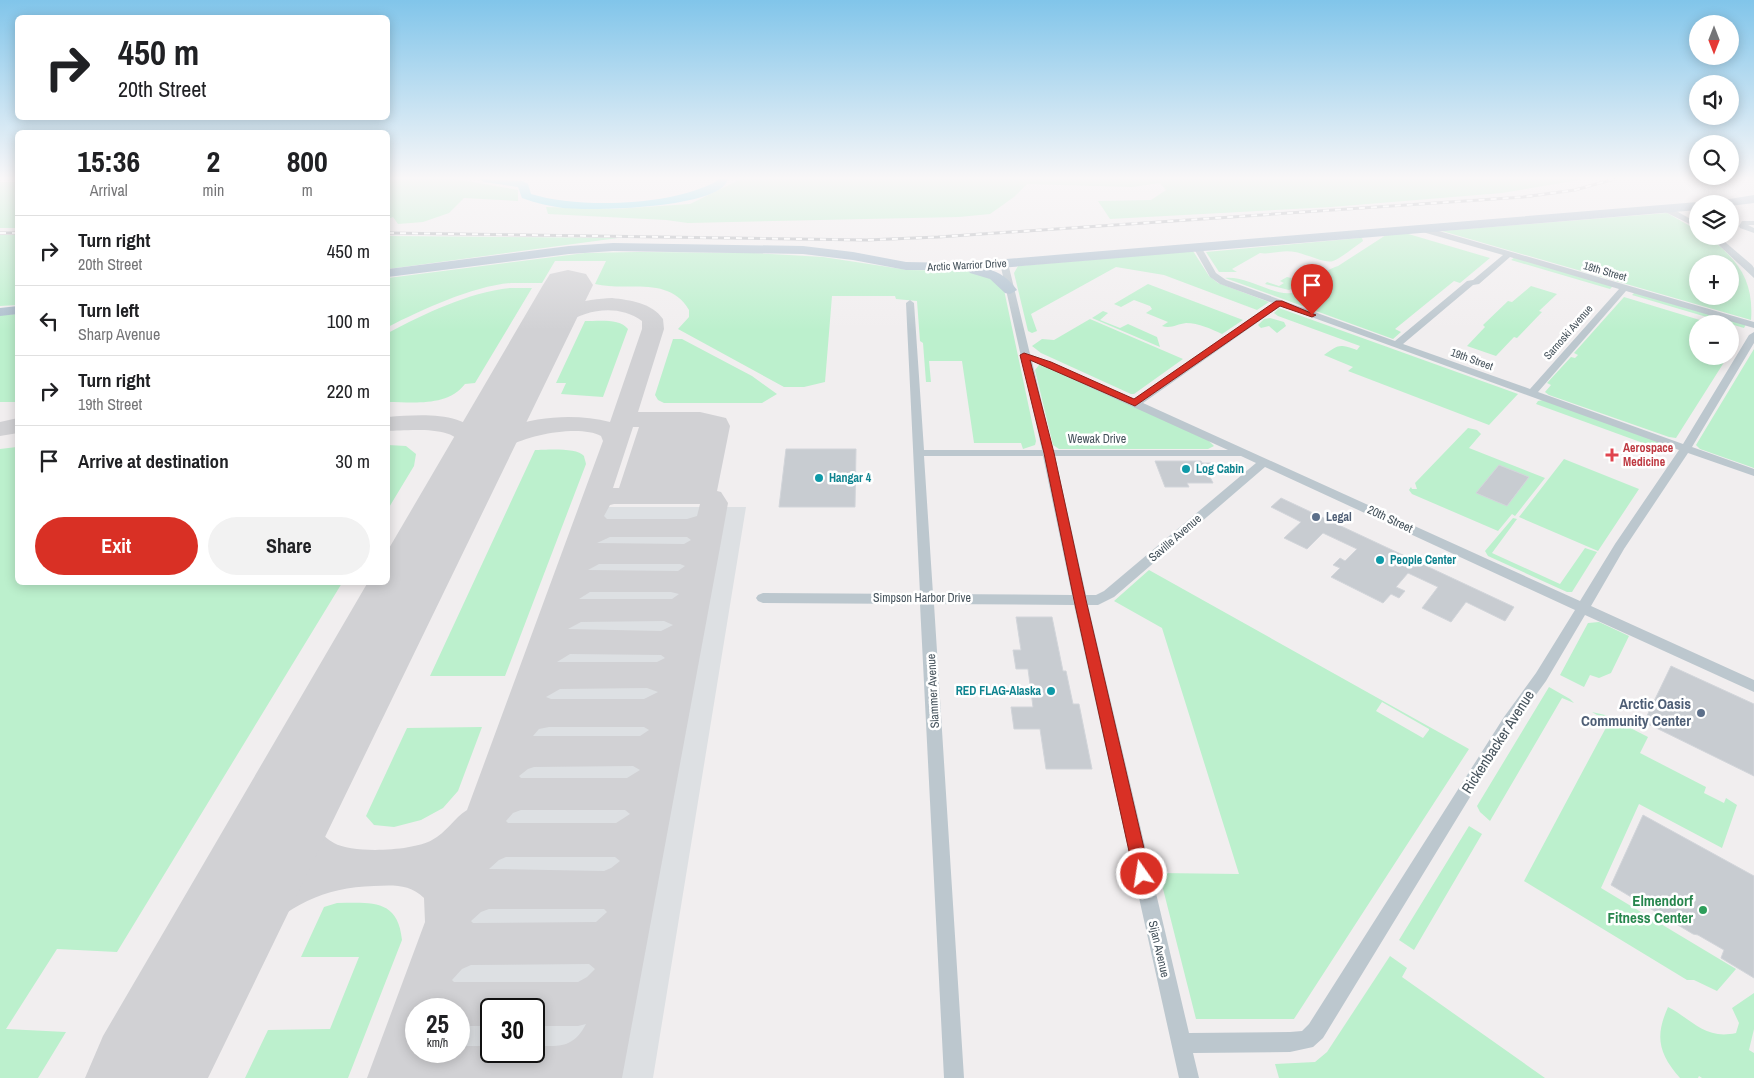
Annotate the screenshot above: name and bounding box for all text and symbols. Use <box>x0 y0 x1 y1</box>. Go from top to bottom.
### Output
north arrow <box>1689 15 1739 65</box>
map controls <box>1689 15 1739 365</box>
text: 450 m <box>118 29 199 76</box>
icon: right <box>35 35 100 100</box>
text: 20th Street <box>118 74 206 104</box>
button: sound <box>1689 75 1739 125</box>
button: search <box>1689 135 1739 185</box>
text: 15:36 <box>77 141 140 181</box>
text: 2 <box>207 141 220 181</box>
text: 800 <box>287 141 328 181</box>
text: Arrival <box>90 179 128 201</box>
text: min <box>202 179 224 201</box>
text: m <box>302 179 313 201</box>
button: layers <box>1689 195 1739 245</box>
text: Turn right <box>78 227 150 253</box>
icon: right <box>35 237 63 265</box>
text: 450 m <box>327 238 370 264</box>
text: 20th Street <box>78 253 142 275</box>
button: + <box>1689 255 1739 305</box>
street label: Arctic Warrior Drive <box>926 256 1007 274</box>
street label: 18th Street <box>1582 258 1629 284</box>
pin <box>1291 264 1333 315</box>
icon: arrive <box>1298 271 1326 299</box>
text: Turn left <box>78 297 139 323</box>
street label: Sarnoski Avenue <box>1540 302 1596 362</box>
icon: left <box>35 307 63 335</box>
text: 100 m <box>327 308 370 334</box>
button: − <box>1689 315 1739 365</box>
text: Sharp Avenue <box>78 323 160 345</box>
street label: 19th Street <box>1449 345 1496 373</box>
text: Turn right <box>78 367 150 393</box>
icon: right <box>35 377 63 405</box>
text: 220 m <box>327 378 370 404</box>
text: 19th Street <box>78 393 142 415</box>
street label: Wewak Drive <box>1068 431 1126 447</box>
place label: Aerospace Medicine <box>1623 440 1674 470</box>
icon: arrive <box>35 447 63 475</box>
text: Arrive at destination <box>78 448 229 474</box>
text: 30 m <box>335 448 370 474</box>
marker: Aerospace Medicine <box>1605 448 1619 462</box>
place label: Log Cabin <box>1196 461 1244 477</box>
marker: Log Cabin <box>1180 463 1192 475</box>
place label: Hangar 4 <box>829 470 872 486</box>
marker: Hangar 4 <box>813 472 825 484</box>
street label: 20th Street <box>1365 502 1415 537</box>
place label: Legal <box>1326 509 1352 525</box>
street label: Saville Avenue <box>1145 511 1205 565</box>
marker: Legal <box>1310 511 1322 523</box>
button: Exit <box>35 517 198 575</box>
button: Share <box>208 517 370 575</box>
place label: People Center <box>1390 552 1456 568</box>
marker: People Center <box>1374 554 1386 566</box>
street label: Simpson Harbor Drive <box>873 590 971 606</box>
street label: Slammer Avenue <box>923 653 943 729</box>
place label: RED FLAG-Alaska <box>956 683 1042 699</box>
marker: RED FLAG-Alaska <box>1045 685 1057 697</box>
street label: Rickenbacker Avenue <box>1456 686 1539 798</box>
place label: Arctic Oasis Community Center <box>1581 693 1691 731</box>
marker: Arctic Oasis Community Center <box>1695 707 1707 719</box>
position arrow <box>1115 847 1167 899</box>
place label: Elmendorf Fitness Center <box>1608 890 1694 928</box>
marker: Elmendorf Fitness Center <box>1697 904 1709 916</box>
street label: Sijan Avenue <box>1145 919 1173 979</box>
speed limit sign: 30 <box>480 998 545 1063</box>
text: 25 <box>426 1007 449 1041</box>
text: km/h <box>427 1035 448 1051</box>

